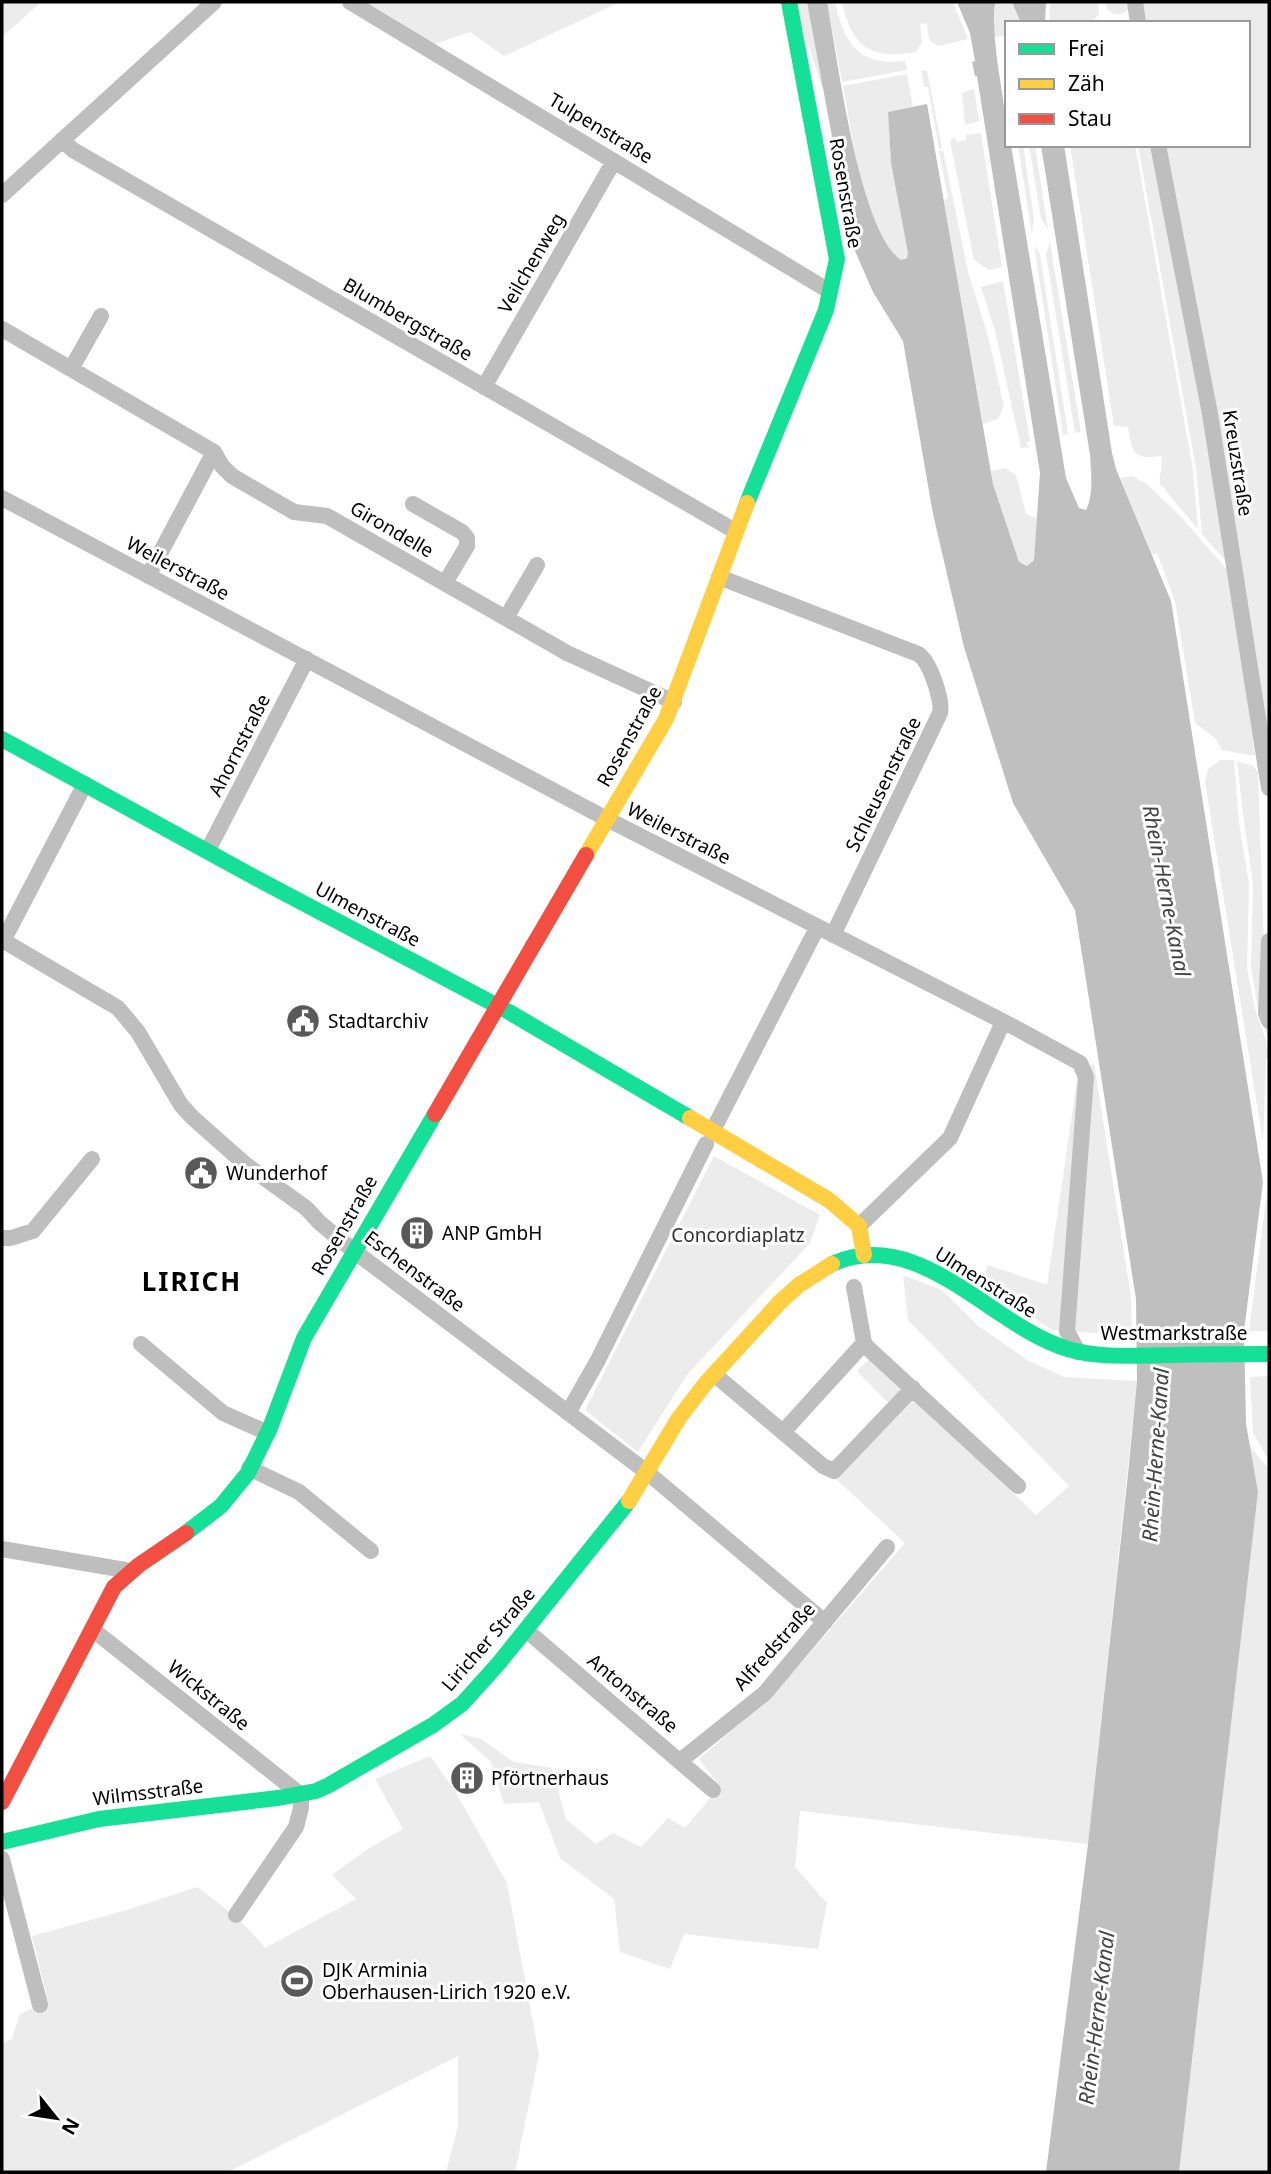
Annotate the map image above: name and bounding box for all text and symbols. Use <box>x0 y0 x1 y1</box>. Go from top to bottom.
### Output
legend <box>1005 21 1250 147</box>
text: Frei <box>1068 34 1104 62</box>
text: Zäh <box>1068 69 1105 97</box>
street label: Tulpenstraße <box>544 87 658 169</box>
text: Stau <box>1068 104 1112 132</box>
street label: Rosenstraße <box>824 136 868 250</box>
street label: Veilchenweg <box>492 208 570 318</box>
street label: Blumbergstraße <box>339 271 477 367</box>
street label: Kreuzstraße <box>1217 408 1259 518</box>
street label: Girondelle <box>346 495 438 563</box>
street label: Weilerstraße <box>122 530 234 606</box>
street label: Rosenstraße <box>591 681 667 791</box>
street label: Ahornstraße <box>202 689 276 801</box>
street label: Schleusenstraße <box>839 712 927 856</box>
street label: Weilerstraße <box>623 796 735 870</box>
water label: Rhein-Herne-Kanal <box>1137 803 1197 980</box>
street label: Ulmenstraße <box>311 875 425 953</box>
public building icon: Stadtarchiv <box>284 1002 322 1040</box>
place label: Stadtarchiv <box>328 1008 428 1034</box>
public building icon: Wunderhof <box>182 1154 220 1192</box>
place label: Wunderhof <box>226 1160 328 1186</box>
street label: Rosenstraße <box>305 1170 383 1280</box>
building icon: ANP GmbH <box>398 1214 436 1252</box>
place label: ANP GmbH <box>442 1220 542 1246</box>
park label: Concordiaplatz <box>671 1222 805 1248</box>
street label: Eschenstraße <box>359 1225 471 1317</box>
street label: Ulmenstraße <box>930 1240 1042 1324</box>
district label: LIRICH <box>142 1263 242 1299</box>
street label: Westmarkstraße <box>1100 1320 1248 1346</box>
water label: Rhein-Herne-Kanal <box>1135 1366 1175 1543</box>
street label: Liricher Straße <box>436 1581 540 1697</box>
street label: Alfredstraße <box>727 1596 821 1696</box>
street label: Antonstraße <box>582 1647 684 1739</box>
street label: Wickstraße <box>162 1654 256 1736</box>
building icon: Pförtnerhaus <box>448 1759 486 1797</box>
place label: Pförtnerhaus <box>491 1765 609 1791</box>
street label: Wilmsstraße <box>91 1772 205 1812</box>
water label: Rhein-Herne-Kanal <box>1071 1929 1121 2106</box>
place label: DJK Arminia Oberhausen-Lirich 1920 e.V. <box>322 1957 571 2005</box>
sports icon: DJK Arminia Oberhausen-Lirich 1920 e.V. <box>278 1962 316 2000</box>
north arrow <box>21 2083 91 2153</box>
text: N <box>56 2113 86 2140</box>

